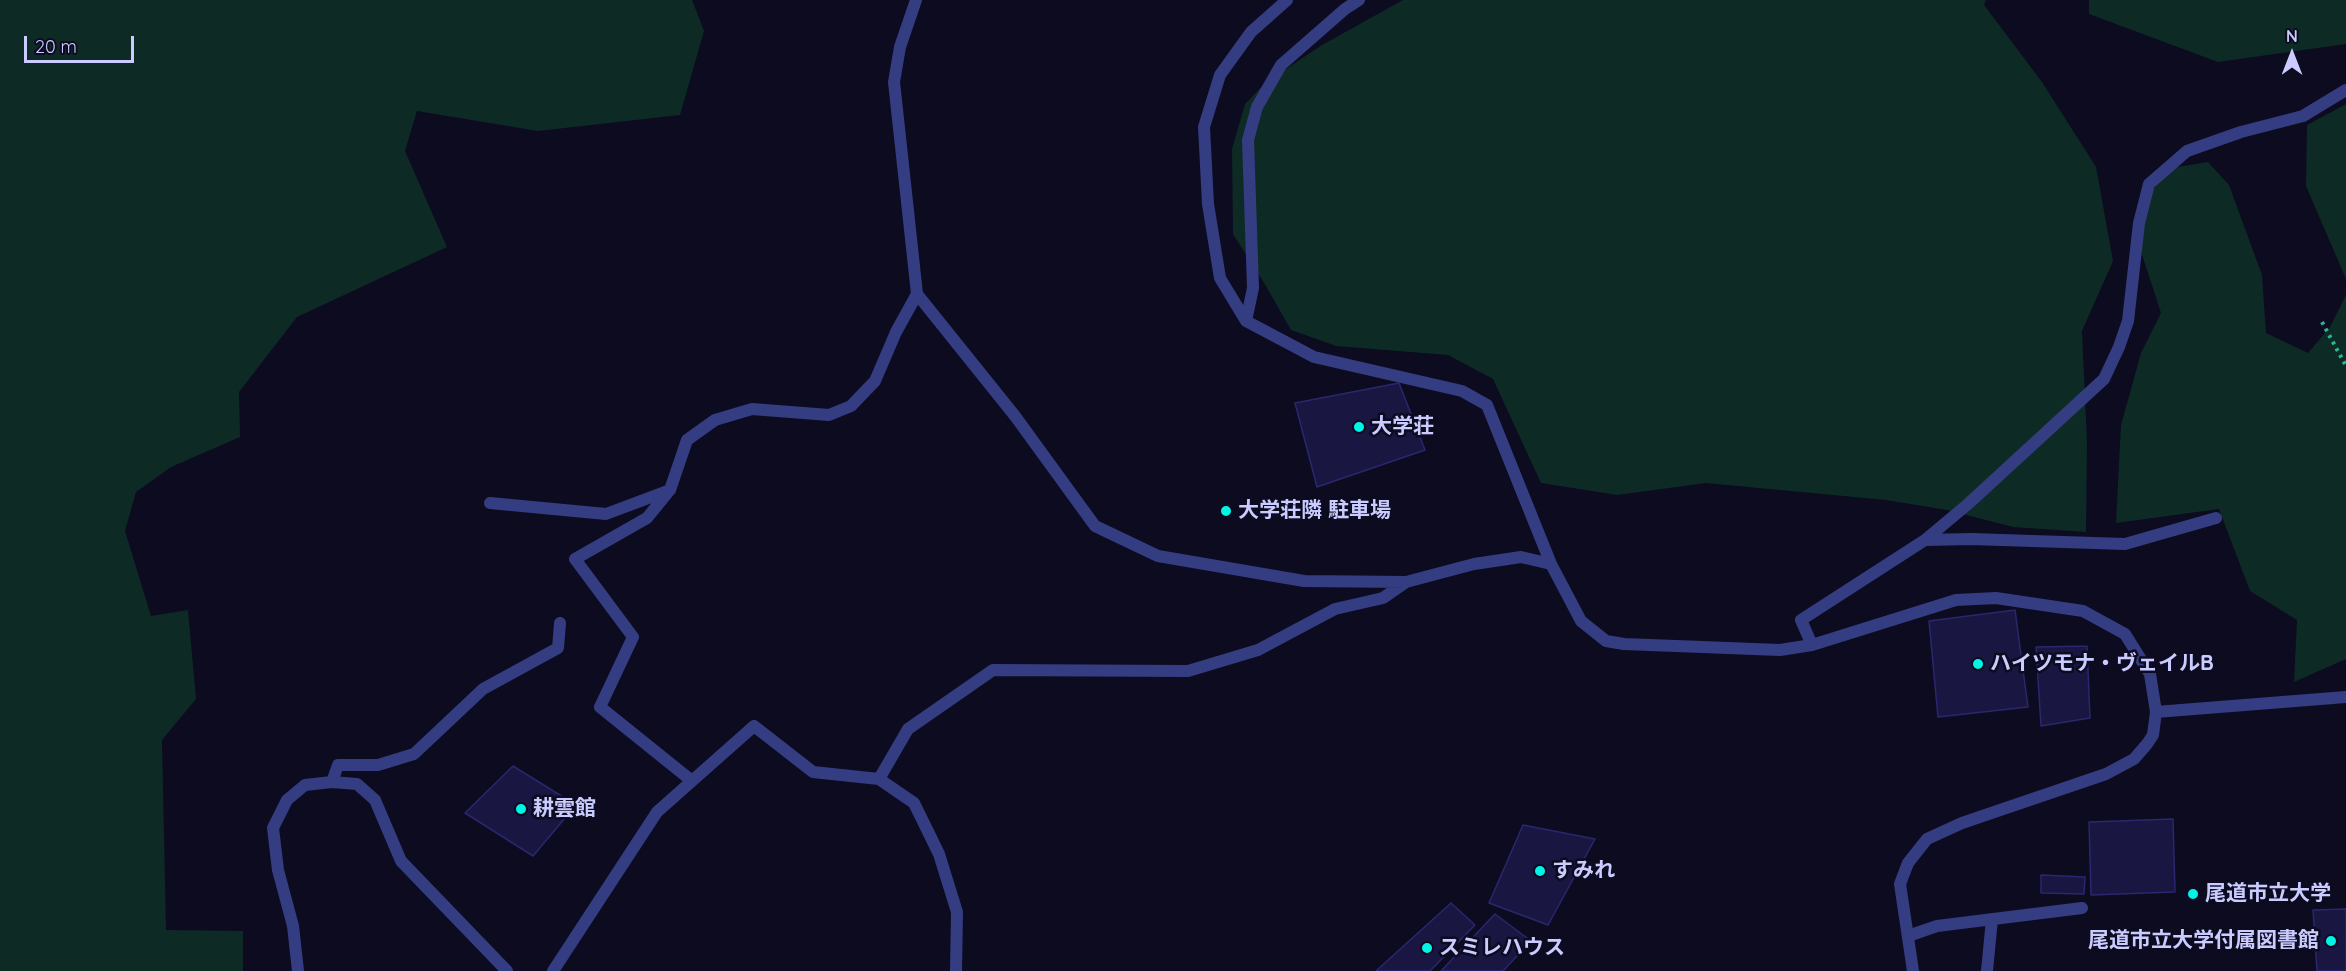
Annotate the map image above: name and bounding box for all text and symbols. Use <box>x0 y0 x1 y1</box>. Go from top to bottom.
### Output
scale bar <box>27 24 136 62</box>
north arrow <box>2262 24 2322 84</box>
text: N <box>2286 26 2298 46</box>
text: 20 m <box>35 35 77 58</box>
place label: 大学荘 <box>1371 414 1434 440</box>
marker: 大学荘 <box>1352 420 1366 434</box>
place label: 大学荘隣 駐車場 <box>1238 498 1391 524</box>
marker: 大学荘隣 駐車場 <box>1219 504 1233 518</box>
place label: ハイツモナ・ヴェイルB <box>1990 651 2214 677</box>
marker: ハイツモナ・ヴェイルB <box>1971 657 1985 671</box>
place label: 耕雲館 <box>533 796 596 822</box>
marker: 耕雲館 <box>514 802 528 816</box>
place label: すみれ <box>1552 858 1615 884</box>
marker: すみれ <box>1533 864 1547 878</box>
place label: 尾道市立大学 <box>2205 881 2331 907</box>
marker: 尾道市立大学 <box>2186 887 2200 901</box>
place label: 尾道市立大学付属図書館 <box>2088 928 2319 954</box>
marker: 尾道市立大学付属図書館 <box>2324 934 2338 948</box>
place label: スミレハウス <box>1439 935 1565 961</box>
marker: スミレハウス <box>1420 941 1434 955</box>

